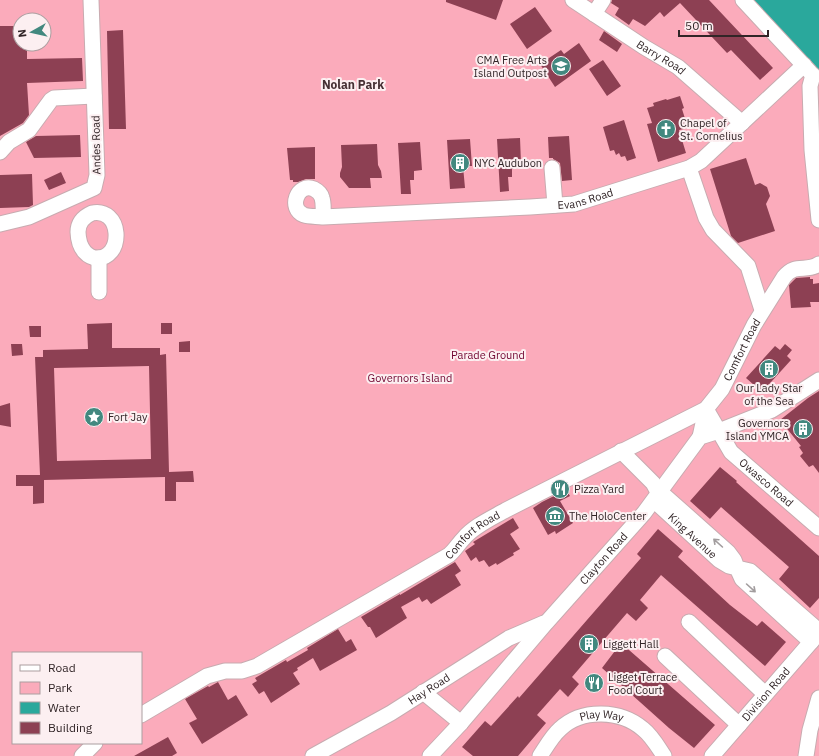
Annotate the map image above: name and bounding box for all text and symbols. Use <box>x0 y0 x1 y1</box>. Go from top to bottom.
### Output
north arrow <box>12 12 52 52</box>
scale bar <box>679 12 768 38</box>
text: 50 m <box>685 18 713 33</box>
text: N <box>15 28 30 38</box>
street label: Barry Road <box>634 37 688 77</box>
place label: CMA Free Arts Island Outpost <box>474 53 547 80</box>
school or university icon: CMA Free Arts Island Outpost <box>550 55 572 77</box>
district label: Nolan Park <box>322 77 384 92</box>
street label: Andes Road <box>88 115 104 175</box>
place label: Chapel of St. Cornelius <box>680 116 743 143</box>
church icon: Chapel of St. Cornelius <box>655 118 677 140</box>
building icon: NYC Audubon <box>449 152 471 174</box>
place label: NYC Audubon <box>474 156 542 170</box>
street label: Evans Road <box>557 185 615 212</box>
street label: Comfort Road <box>720 316 763 383</box>
park label: Parade Ground <box>451 348 525 362</box>
building icon: Our Lady Star of the Sea <box>758 358 780 380</box>
park label: Governors Island <box>368 371 452 385</box>
place label: Our Lady Star of the Sea <box>736 381 802 408</box>
place icon: Fort Jay <box>83 406 105 428</box>
place label: Fort Jay <box>108 410 148 424</box>
place label: Governors Island YMCA <box>726 416 789 443</box>
building icon: Governors Island YMCA <box>792 418 814 440</box>
street label: Owasco Road <box>736 455 796 510</box>
restaurant icon: Pizza Yard <box>549 478 571 500</box>
place label: Pizza Yard <box>574 482 624 496</box>
museum icon: The HoloCenter <box>544 505 566 527</box>
street label: Comfort Road <box>442 508 502 562</box>
place label: The HoloCenter <box>569 509 646 523</box>
street label: King Avenue <box>665 510 720 562</box>
street label: Clayton Road <box>577 529 630 587</box>
one-way arrow <box>713 538 723 547</box>
one-way arrow <box>746 583 756 592</box>
building icon: Liggett Hall <box>578 633 600 655</box>
place label: Liggett Hall <box>603 637 659 651</box>
legend <box>12 652 142 744</box>
text: Road <box>48 660 76 675</box>
street label: Division Road <box>739 664 793 724</box>
street label: Hay Road <box>405 670 453 707</box>
place label: Ligget Terrace Food Court <box>608 670 677 697</box>
restaurant icon: Ligget Terrace Food Court <box>583 672 605 694</box>
text: Park <box>48 680 73 695</box>
text: Water <box>48 700 81 715</box>
street label: Play Way <box>578 707 626 725</box>
text: Building <box>48 720 93 735</box>

